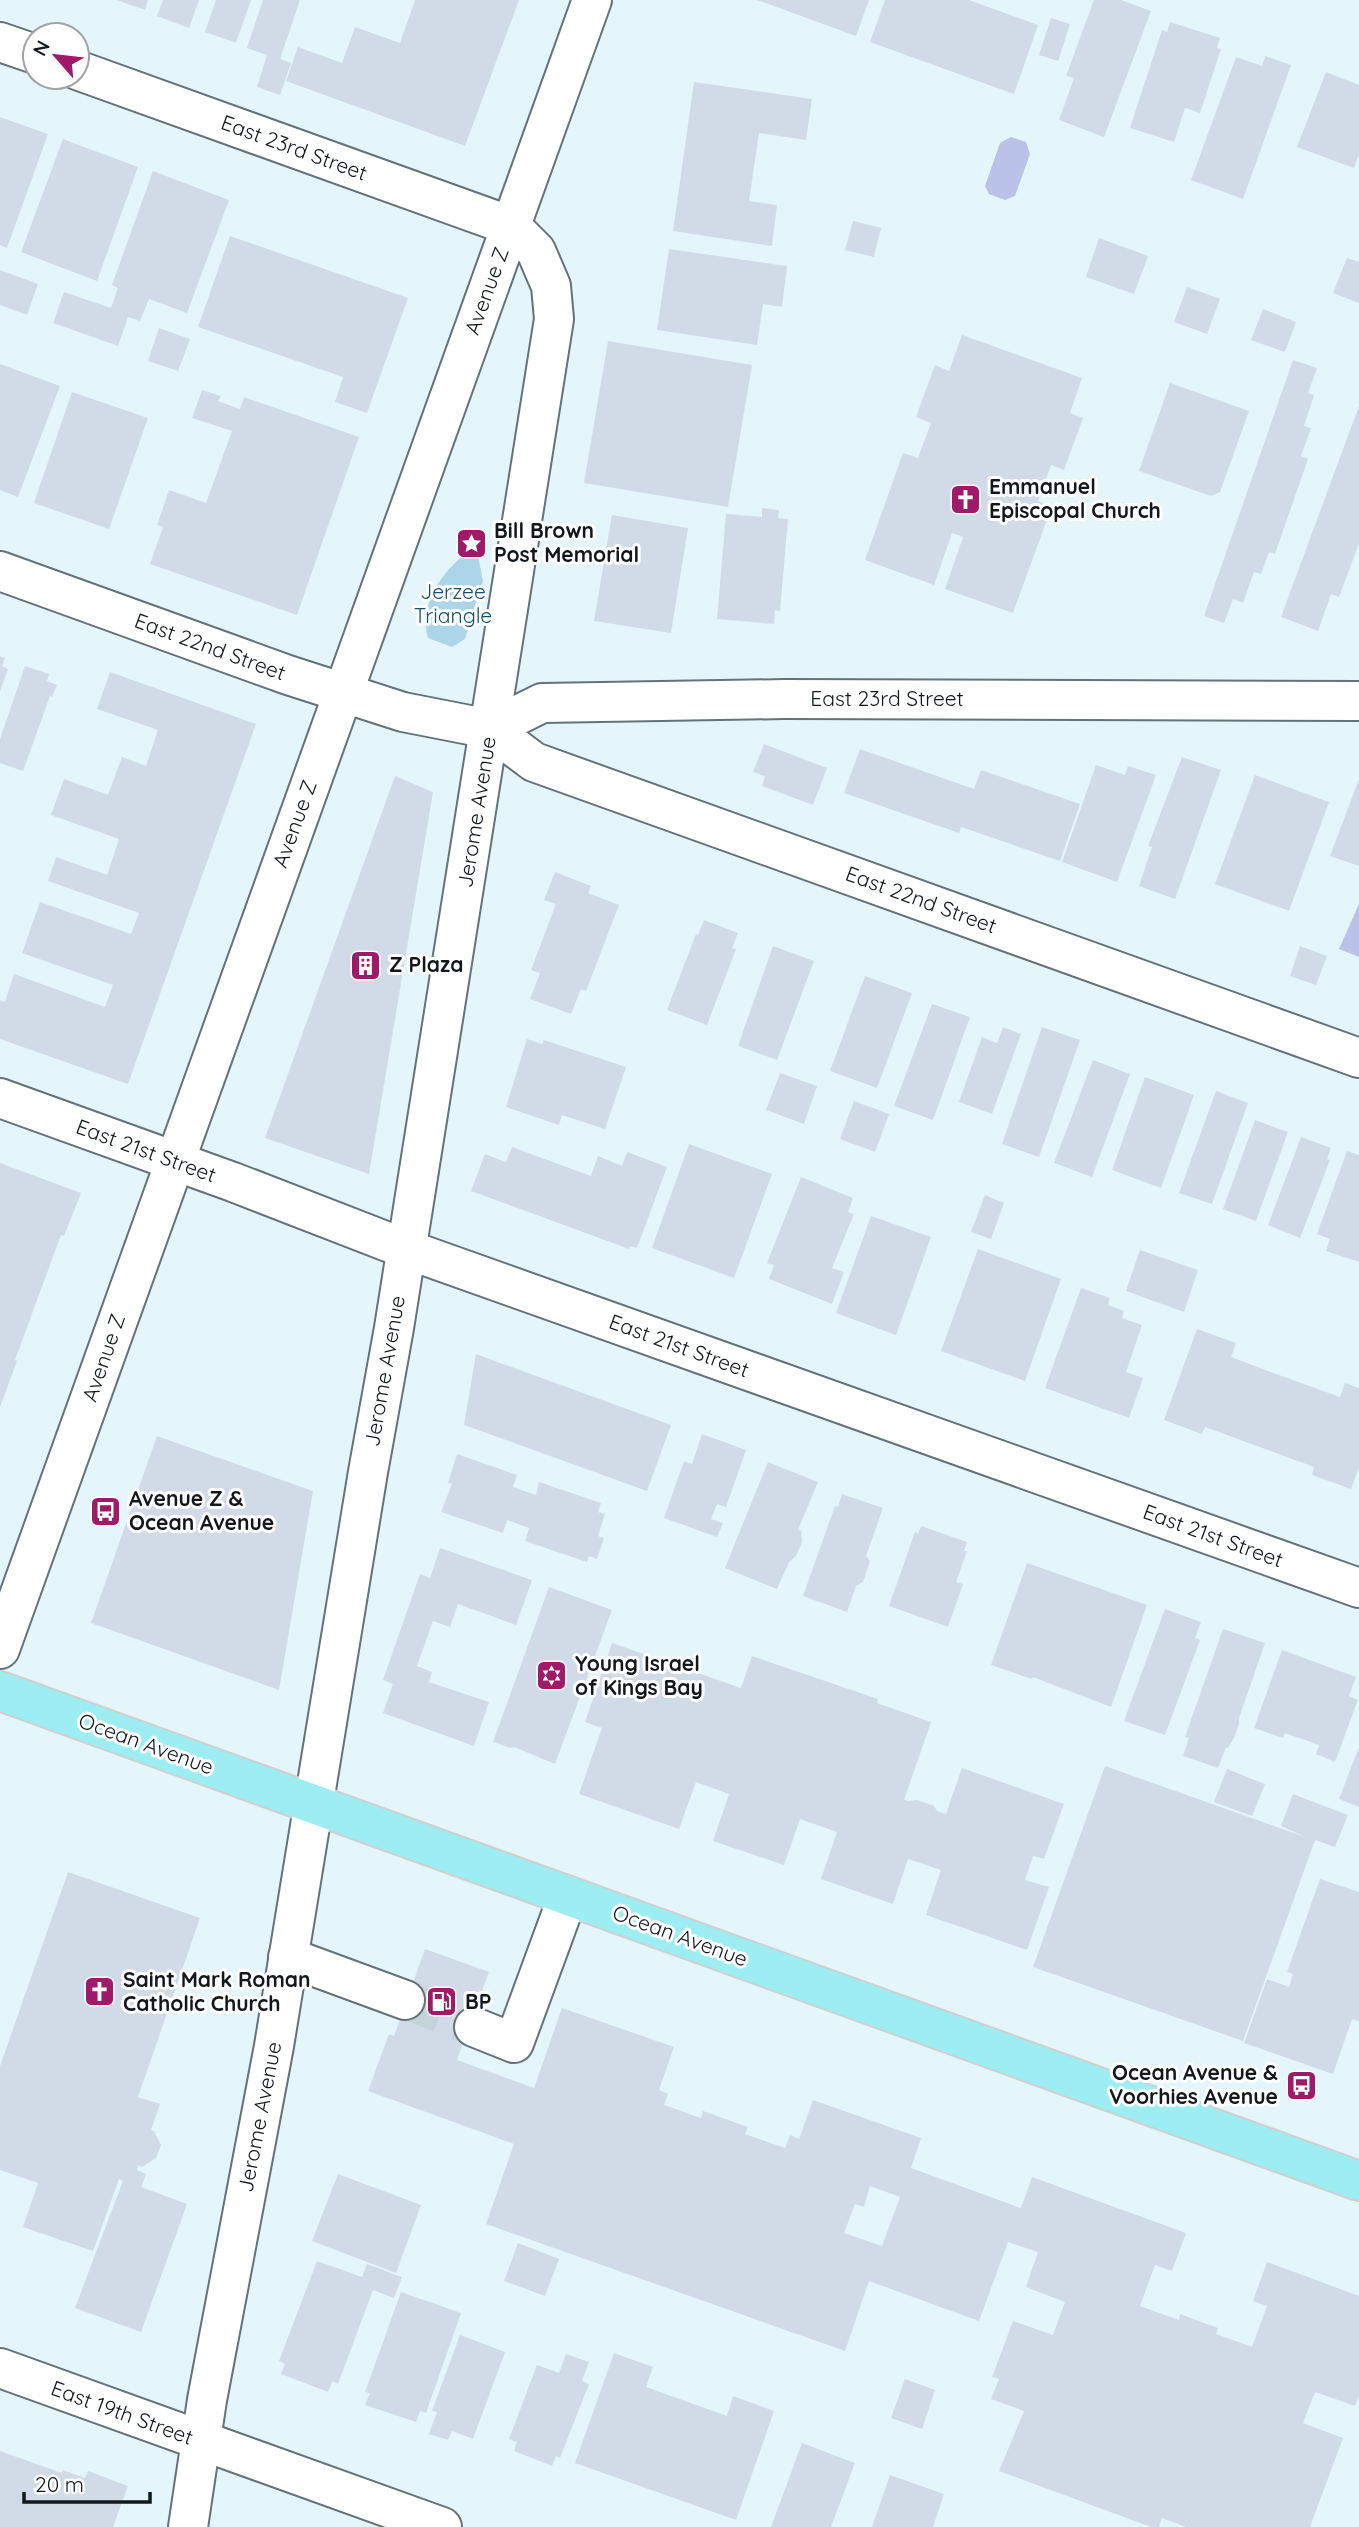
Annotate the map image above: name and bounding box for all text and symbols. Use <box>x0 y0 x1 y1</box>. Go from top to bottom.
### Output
north arrow <box>21 21 91 91</box>
text: N <box>27 36 55 60</box>
street label: East 23rd Street <box>218 109 371 186</box>
street label: Avenue Z <box>458 243 514 338</box>
place label: Emmanuel Episcopal Church <box>989 473 1161 523</box>
church icon: Emmanuel Episcopal Church <box>949 482 983 516</box>
place label: Bill Brown Post Memorial <box>494 517 639 567</box>
place icon: Bill Brown Post Memorial <box>454 526 488 560</box>
park label: Jerzee Triangle <box>414 578 492 628</box>
street label: East 22nd Street <box>131 607 289 685</box>
street label: East 23rd Street <box>810 685 964 711</box>
street label: Jerome Avenue <box>451 734 501 889</box>
street label: Avenue Z <box>266 776 322 871</box>
street label: East 22nd Street <box>842 860 1000 938</box>
building icon: Z Plaza <box>349 948 383 982</box>
place label: Z Plaza <box>389 951 463 977</box>
street label: East 21st Street <box>73 1113 220 1187</box>
street label: Jerome Avenue <box>358 1293 410 1448</box>
street label: East 21st Street <box>606 1308 753 1382</box>
street label: Avenue Z <box>76 1310 130 1405</box>
place label: Avenue Z & Ocean Avenue <box>129 1485 274 1535</box>
bus stop icon: Avenue Z & Ocean Avenue <box>89 1494 123 1528</box>
street label: East 21st Street <box>1140 1498 1287 1572</box>
place label: Young Israel of Kings Bay <box>575 1650 703 1700</box>
synagogue icon: Young Israel of Kings Bay <box>535 1659 569 1693</box>
street label: Ocean Avenue <box>75 1707 217 1779</box>
street label: Ocean Avenue <box>609 1899 751 1971</box>
place label: Saint Mark Roman Catholic Church <box>123 1966 311 2016</box>
church icon: Saint Mark Roman Catholic Church <box>83 1975 117 2009</box>
fuel station icon: BP <box>425 1985 459 2019</box>
place label: BP <box>465 1988 491 2014</box>
street label: Jerome Avenue <box>232 2039 286 2194</box>
place label: Ocean Avenue & Voorhies Avenue <box>1109 2059 1278 2109</box>
bus stop icon: Ocean Avenue & Voorhies Avenue <box>1284 2068 1318 2102</box>
street label: East 19th Street <box>48 2374 197 2450</box>
scale bar <box>24 2460 150 2504</box>
text: 20 m <box>35 2471 84 2497</box>

